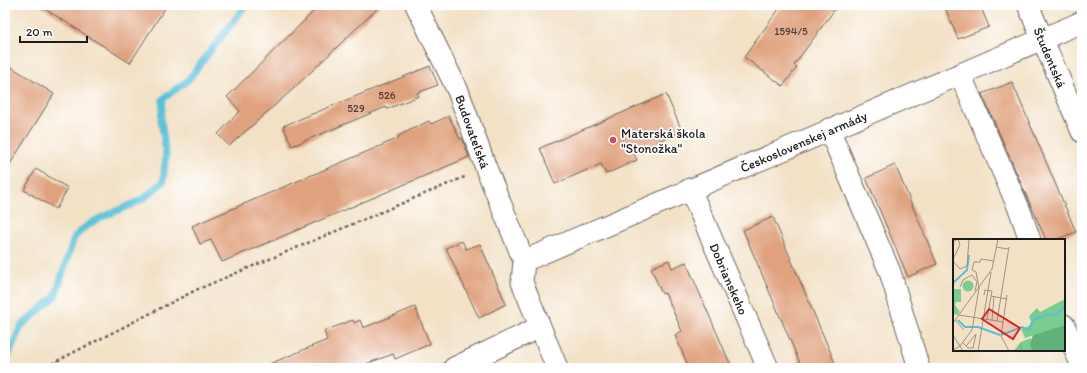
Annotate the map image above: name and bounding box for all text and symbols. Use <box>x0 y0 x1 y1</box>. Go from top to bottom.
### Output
scale bar <box>20 18 87 44</box>
text: 20 m <box>26 25 53 39</box>
house number: 1594/5 <box>774 25 808 38</box>
street label: Študentská <box>1031 25 1070 90</box>
house number: 526 <box>378 89 396 102</box>
street label: Budovateľská <box>453 93 493 171</box>
house number: 529 <box>347 102 365 115</box>
street label: Československej armády <box>738 108 869 175</box>
place label: Materská škola "Stonožka" <box>621 126 706 156</box>
marker: Materská škola "Stonožka" <box>608 135 618 145</box>
inset map <box>953 239 1065 351</box>
street label: Dobrianskeho <box>707 241 751 317</box>

